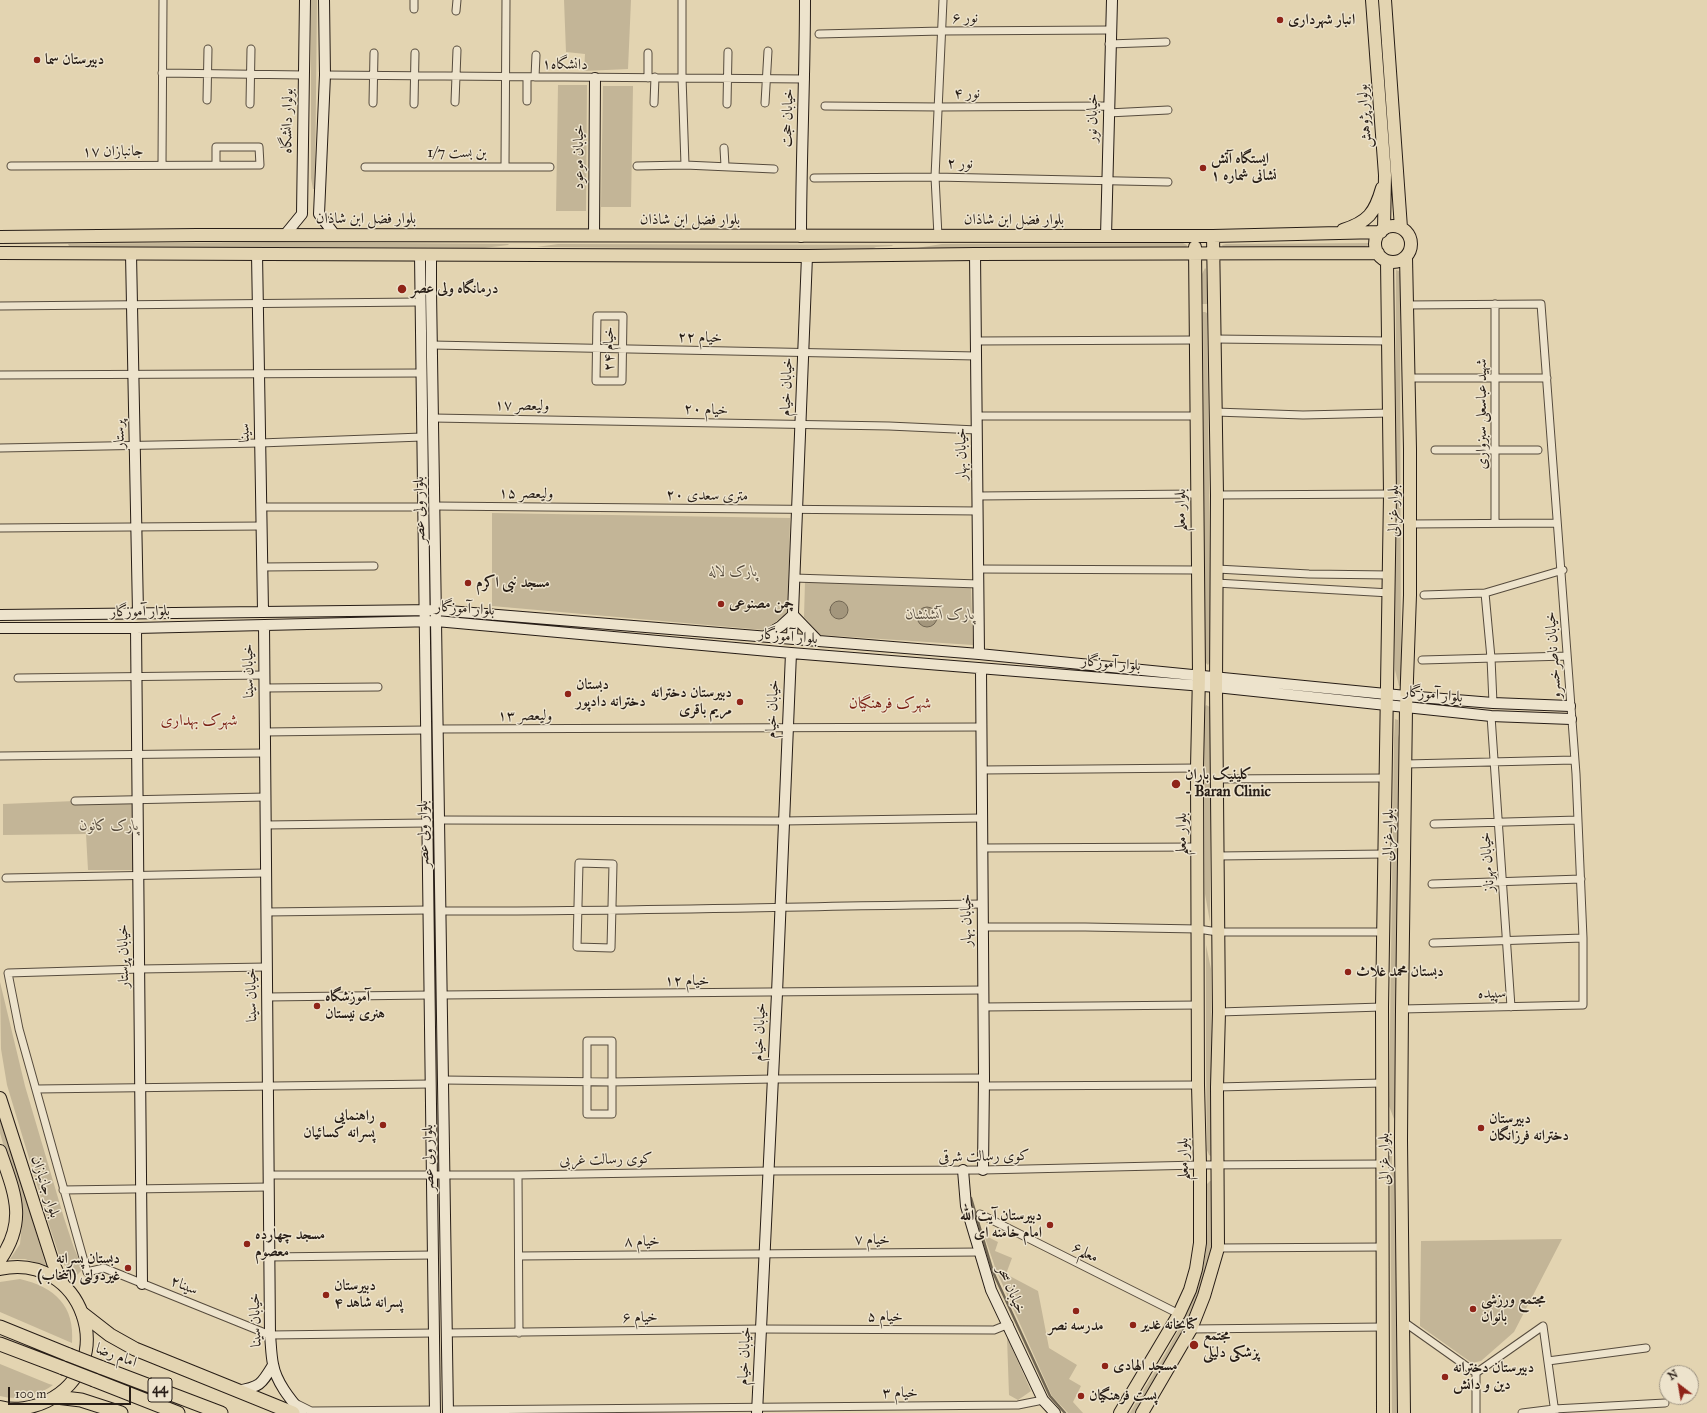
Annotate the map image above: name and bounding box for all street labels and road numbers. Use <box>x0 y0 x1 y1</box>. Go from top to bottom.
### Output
street label: نور ۶ <box>952 9 978 27</box>
street label: دانشگاه۱ <box>542 56 588 74</box>
street label: بولوار پژوهش <box>1354 83 1376 149</box>
street label: نور ۴ <box>954 85 980 103</box>
street label: بولوار دانشگاه <box>278 88 298 154</box>
street label: خیابان حجت <box>778 88 798 148</box>
street label: خیابان نور <box>1084 93 1102 143</box>
street label: خیابان موعود <box>570 124 588 190</box>
street label: جانبازان ۱۷ <box>82 142 144 162</box>
street label: بن بست 1/7 <box>427 144 487 162</box>
street label: نور ۲ <box>947 155 973 173</box>
street label: بلوار فضل ابن شاذان <box>316 210 416 228</box>
street label: بلوار فضل ابن شاذان <box>640 211 740 229</box>
street label: بلوار فضل ابن شاذان <box>964 211 1064 229</box>
street label: خیام ۲۴ <box>600 327 618 371</box>
street label: خیام ۲۲ <box>678 329 722 347</box>
street label: خیابان خیام <box>777 357 797 417</box>
street label: شهید عباسعلی سبزواری <box>1473 359 1491 469</box>
street label: ولیعصر ۱۷ <box>495 397 549 415</box>
street label: خیام ۲۰ <box>683 400 729 420</box>
street label: پرستار <box>111 419 129 449</box>
street label: سینا <box>236 423 254 443</box>
street label: خیابان بهار <box>953 428 971 480</box>
street label: بلوار ولی عصر <box>410 476 430 544</box>
street label: ولیعصر ۱۵ <box>499 485 553 503</box>
street label: بلوار غزالی <box>1385 485 1403 537</box>
street label: ۲۰ متری سعدی <box>666 486 748 506</box>
street label: بلوار معلم <box>1172 489 1190 531</box>
street label: بلوار آموزگار <box>435 598 495 620</box>
street label: بلوار آموزگار <box>110 602 170 622</box>
street label: خیابان ناصرخسرو <box>1542 611 1566 699</box>
street label: بلوار آموزگار <box>758 625 818 649</box>
street label: خیابان سینا <box>240 644 258 698</box>
street label: بلوار آموزگار <box>1081 652 1141 676</box>
street label: خیابان خیام <box>762 679 784 739</box>
street label: بلوار آموزگار <box>1402 683 1464 707</box>
street label: ولیعصر ۱۳ <box>498 707 552 725</box>
street label: بلوار ولی عصر <box>414 800 434 868</box>
street label: بلوار غزالی <box>1380 809 1398 861</box>
street label: بلوار معلم <box>1173 813 1191 855</box>
street label: خیابان مهرناز <box>1477 831 1499 893</box>
street label: خیابان بهار <box>958 894 976 946</box>
street label: خیابان پرستار <box>114 924 134 988</box>
street label: خیابان سینا <box>243 968 261 1022</box>
street label: خیام ۱۲ <box>665 972 709 990</box>
street label: سپیده <box>1478 985 1506 1003</box>
street label: خیابان خیام <box>749 1002 771 1062</box>
street label: بلوار ولی عصر <box>419 1124 439 1192</box>
street label: بلوار غزالی <box>1376 1133 1394 1185</box>
street label: بلوار معلم <box>1175 1138 1193 1180</box>
street label: کوی رسالت شرقی <box>938 1147 1030 1167</box>
street label: کوی رسالت غربی <box>559 1150 653 1170</box>
street label: بلوار جانبازان <box>27 1154 63 1220</box>
street label: خیام ۷ <box>854 1231 890 1249</box>
street label: خیام ۸ <box>624 1233 660 1251</box>
street label: معلم۶ <box>1069 1239 1101 1267</box>
street label: خیابان سحر <box>993 1263 1029 1317</box>
street label: سینا۲ <box>168 1272 200 1300</box>
street label: خیابان سینا <box>246 1293 266 1347</box>
street label: خیام ۵ <box>867 1308 903 1326</box>
street label: خیام ۶ <box>622 1309 658 1327</box>
street label: خیابان خیام <box>734 1326 756 1386</box>
street label: امام رضا <box>93 1340 139 1372</box>
road number: 44 <box>148 1378 172 1402</box>
street label: خیام ۳ <box>882 1384 918 1402</box>

